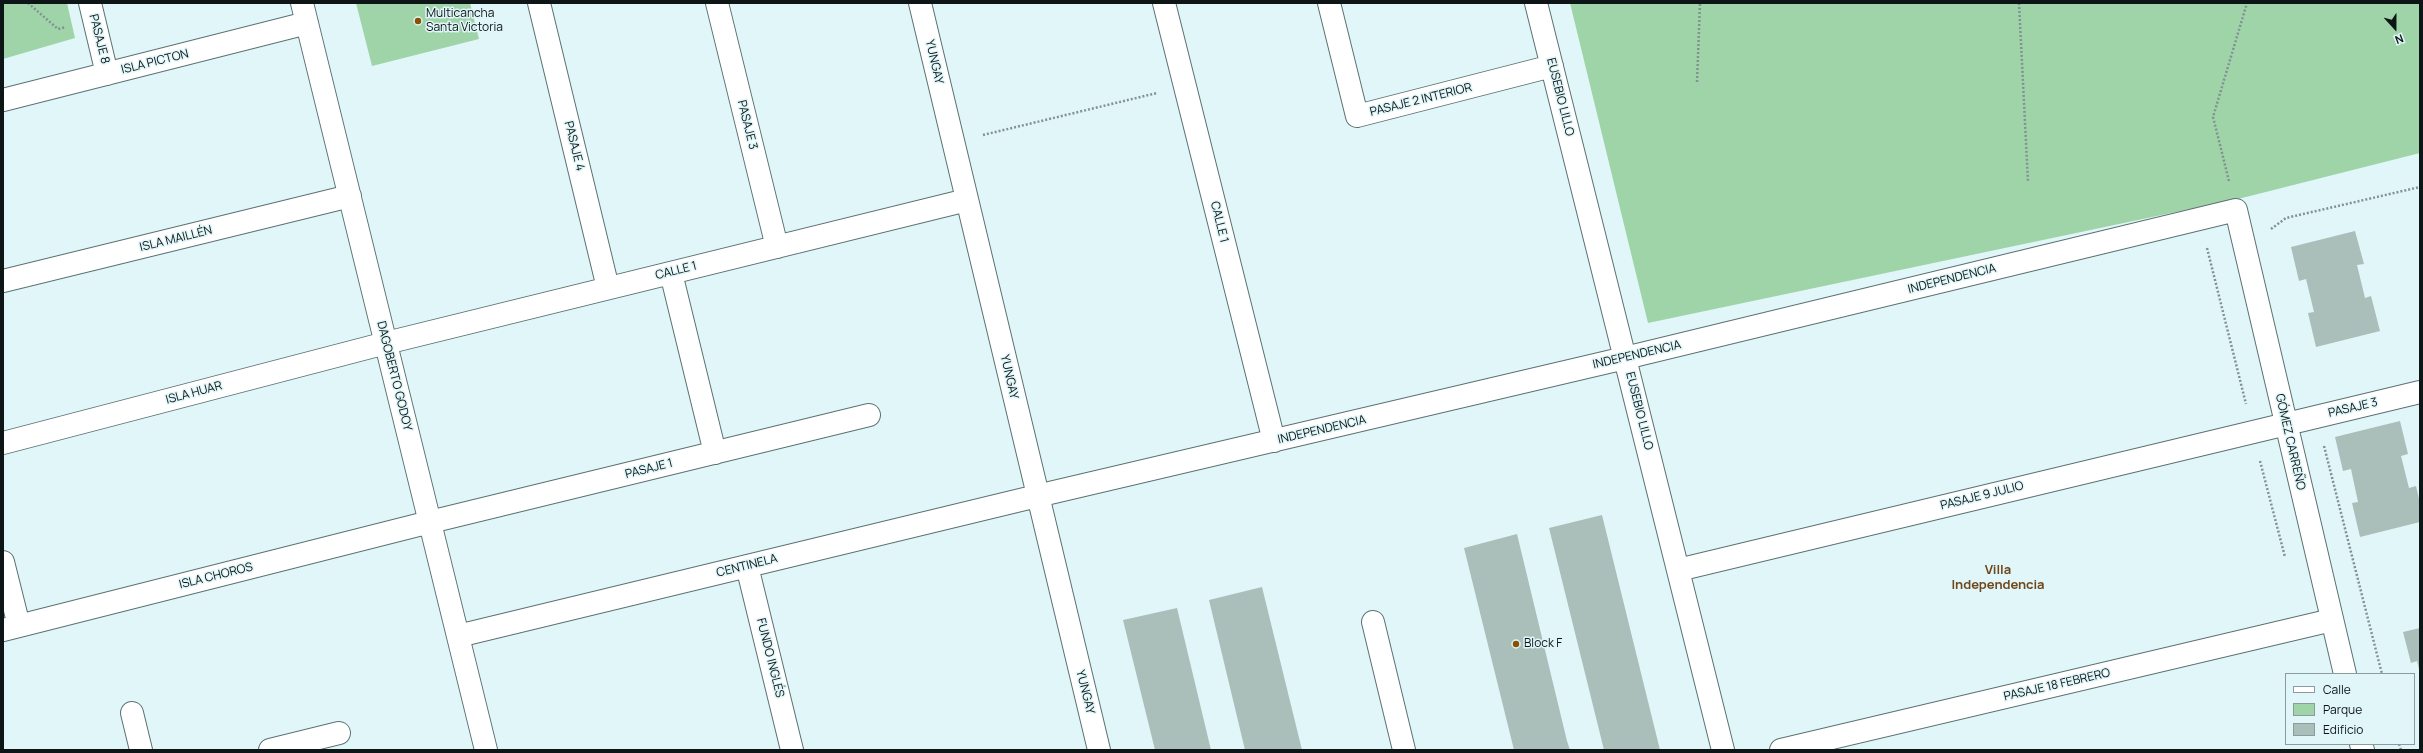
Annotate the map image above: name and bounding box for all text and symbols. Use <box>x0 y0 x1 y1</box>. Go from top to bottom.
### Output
place label: Multicancha Santa Victoria <box>426 7 503 35</box>
north arrow <box>2375 8 2415 48</box>
street label: PASAJE 8 <box>86 13 112 65</box>
marker: Multicancha Santa Victoria <box>413 16 423 26</box>
text: N <box>2393 31 2406 48</box>
street label: YUNGAY <box>922 38 946 86</box>
street label: ISLA PICTON <box>120 47 190 77</box>
street label: EUSEBIO LILLO <box>1543 56 1577 138</box>
street label: PASAJE 2 INTERIOR <box>1368 80 1474 120</box>
street label: PASAJE 3 <box>734 99 760 151</box>
street label: PASAJE 4 <box>561 120 587 172</box>
street label: CALLE 1 <box>1207 200 1231 244</box>
street label: ISLA MAILLÉN <box>138 223 214 255</box>
street label: CALLE 1 <box>654 259 698 283</box>
street label: INDEPENDENCIA <box>1906 261 1998 297</box>
street label: DAGOBERTO GODOY <box>373 320 415 432</box>
street label: INDEPENDENCIA <box>1591 338 1683 372</box>
street label: YUNGAY <box>997 353 1021 401</box>
street label: EUSEBIO LILLO <box>1622 370 1656 452</box>
street label: ISLA HUAR <box>164 379 224 407</box>
street label: GÓMEZ CARREÑO <box>2272 392 2308 492</box>
street label: PASAJE 3 <box>2327 395 2379 421</box>
street label: INDEPENDENCIA <box>1276 413 1368 447</box>
street label: PASAJE 1 <box>624 456 674 482</box>
street label: PASAJE 9 JULIO <box>1939 479 2025 513</box>
street label: CENTINELA <box>715 551 779 581</box>
street label: ISLA CHOROS <box>178 560 254 592</box>
district label: Villa Independencia <box>1951 562 2045 593</box>
street label: FUNDO INGLÉS <box>753 617 787 699</box>
place label: Block F <box>1524 637 1562 651</box>
marker: Block F <box>1511 639 1521 649</box>
street label: PASAJE 18 FEBRERO <box>2002 666 2112 704</box>
street label: YUNGAY <box>1073 668 1097 716</box>
legend <box>2285 673 2415 745</box>
text: Calle <box>2323 681 2351 698</box>
text: Parque <box>2323 701 2362 718</box>
text: Edificio <box>2323 721 2363 738</box>

